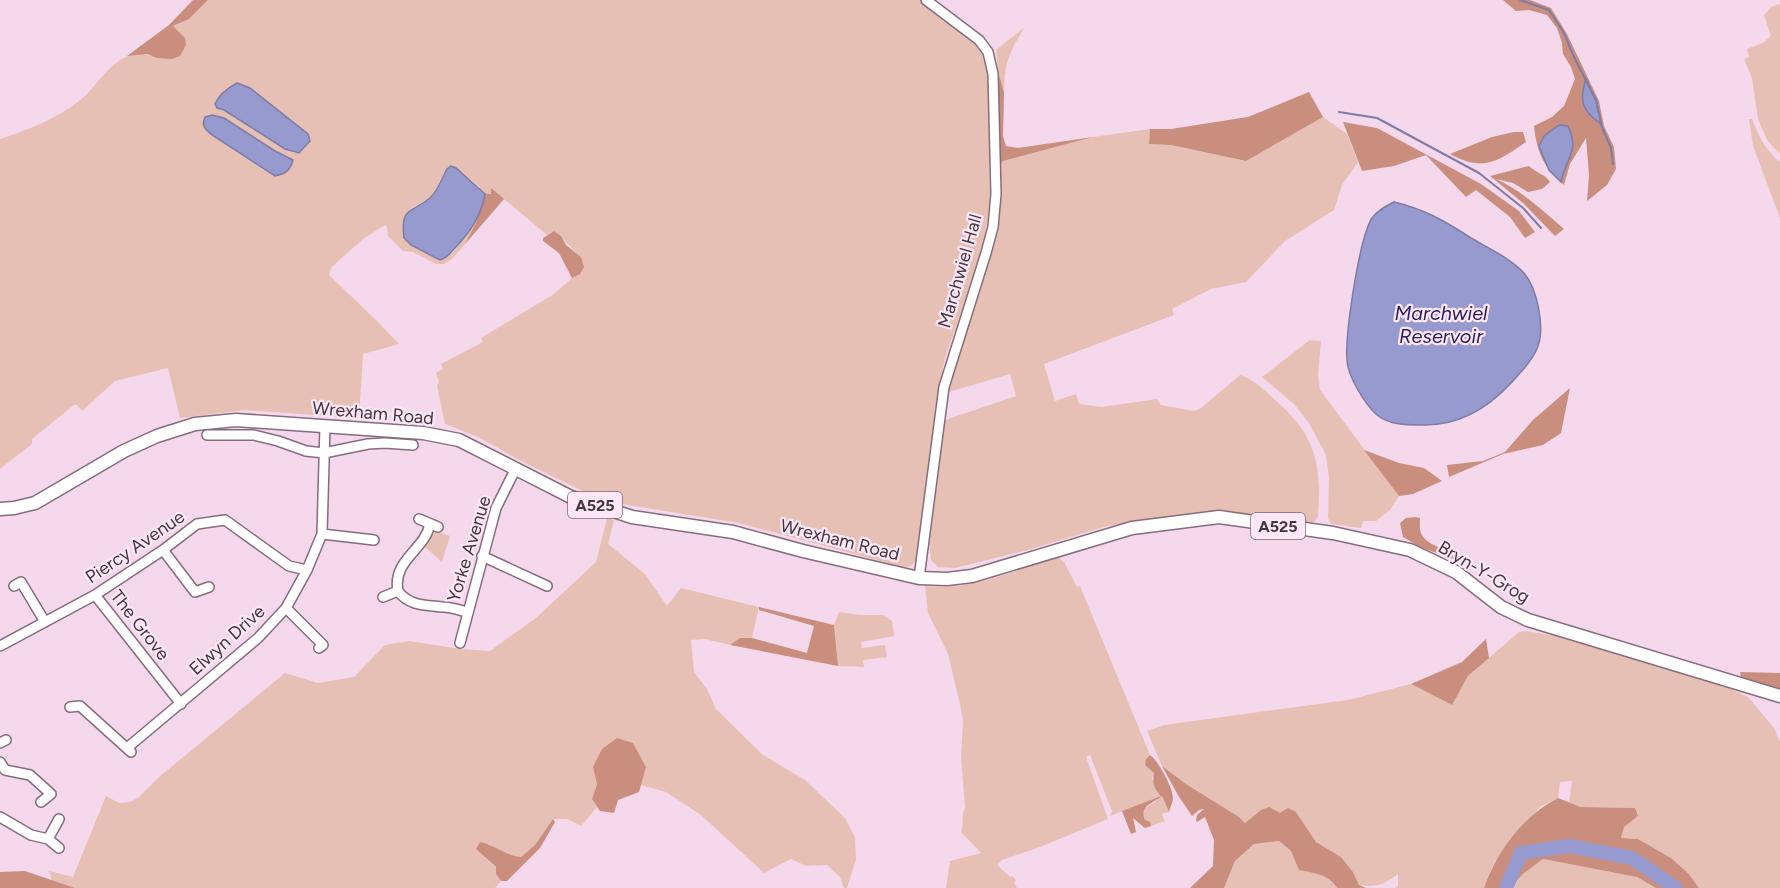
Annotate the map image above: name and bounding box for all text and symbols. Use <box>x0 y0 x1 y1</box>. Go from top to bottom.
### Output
street label: Marchwiel Hall <box>933 212 987 330</box>
water label: Marchwiel Reservoir <box>1394 301 1488 348</box>
street label: Wrexham Road <box>311 397 435 429</box>
road number: A525 <box>568 492 622 518</box>
street label: Yorke Avenue <box>442 493 496 605</box>
street label: Piercy Avenue <box>81 506 189 588</box>
road number: A525 <box>1251 513 1305 539</box>
street label: Wrexham Road <box>778 515 902 565</box>
street label: Bryn-Y-Grog <box>1434 536 1534 608</box>
street label: The Grove <box>106 585 174 665</box>
street label: Elwyn Drive <box>185 600 270 680</box>

